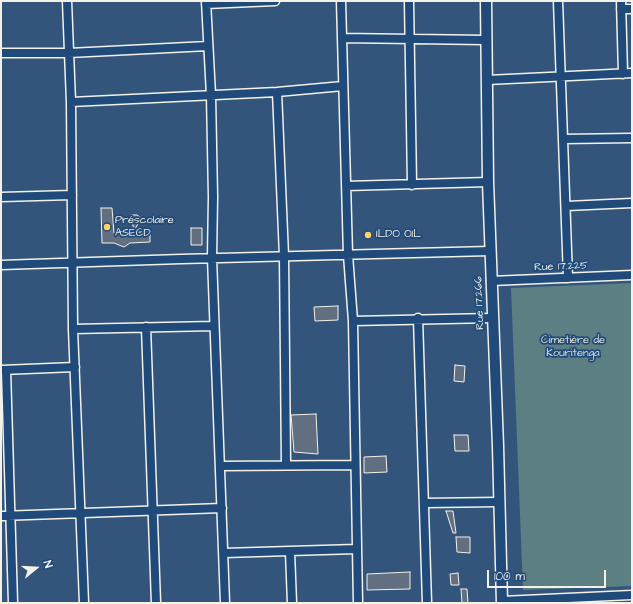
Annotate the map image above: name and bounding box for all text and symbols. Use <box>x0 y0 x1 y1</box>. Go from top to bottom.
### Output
place label: Préscolaire ASECD <box>115 214 174 240</box>
marker: Préscolaire ASECD <box>102 222 112 232</box>
place label: ILDO OIL <box>376 228 421 242</box>
marker: ILDO OIL <box>363 230 373 240</box>
street label: Rue 17.225 <box>534 259 588 275</box>
street label: Rue 17.266 <box>472 276 488 330</box>
park label: Cimetière de Kouritenga <box>541 334 605 360</box>
north arrow <box>16 548 56 588</box>
text: N <box>40 559 56 570</box>
scale bar <box>489 562 608 588</box>
text: 100 m <box>494 568 525 585</box>

